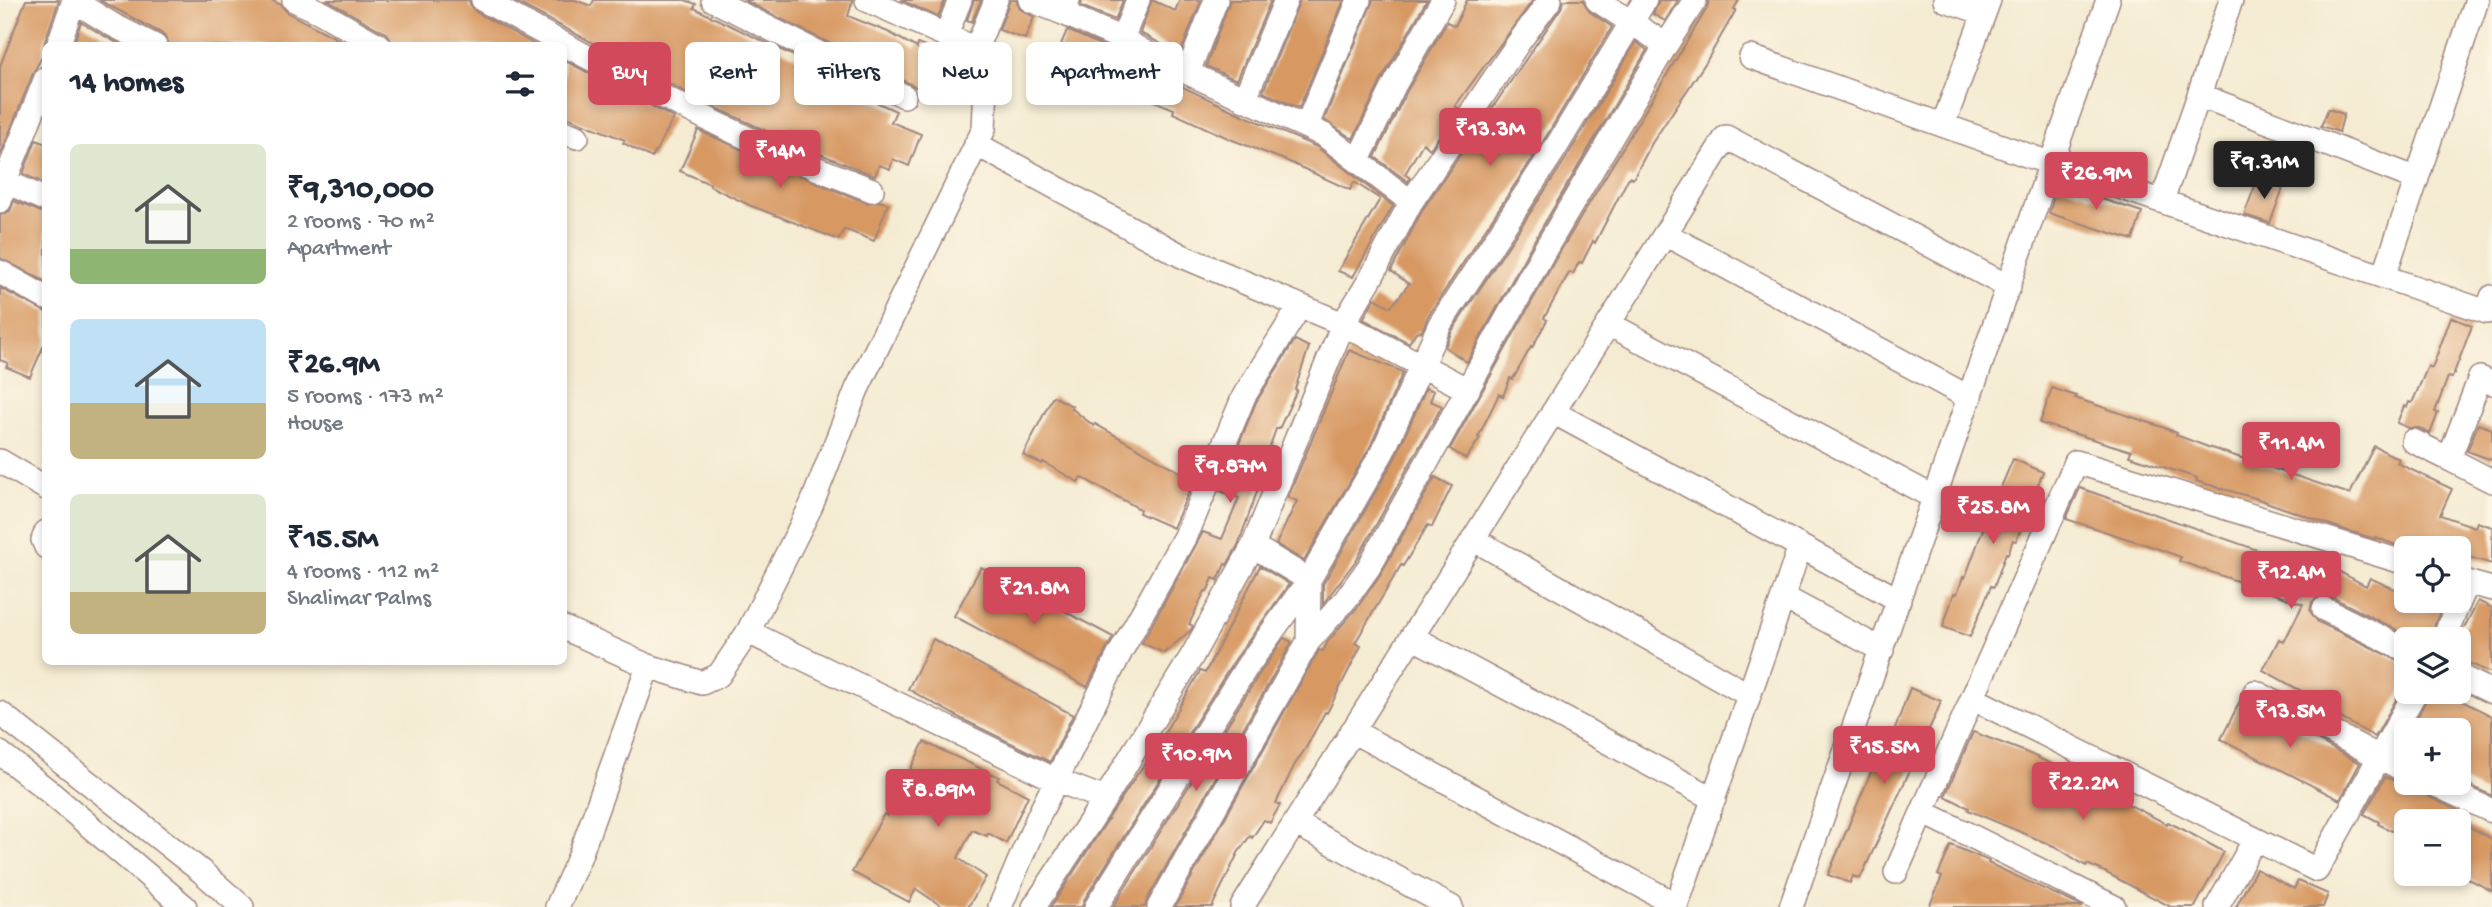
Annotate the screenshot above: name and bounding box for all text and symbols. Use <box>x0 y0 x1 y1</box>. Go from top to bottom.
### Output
chip: Buy <box>588 42 671 105</box>
chip: Rent <box>685 42 780 105</box>
chip: Filters <box>794 42 904 105</box>
chip: New <box>918 42 1012 105</box>
chip: Apartment <box>1026 42 1183 105</box>
icon: filters <box>501 65 539 103</box>
text: 14 homes <box>70 67 183 102</box>
pin: ₹13.3M <box>1433 108 1547 168</box>
text: ₹13.3M <box>1455 117 1525 144</box>
pin: ₹14M <box>739 130 821 190</box>
text: ₹14M <box>755 139 805 166</box>
pin: ₹9.31M <box>2207 142 2321 201</box>
text: ₹9.31M <box>2229 150 2299 177</box>
pin: ₹26.9M <box>2039 152 2153 212</box>
text: ₹26.9M <box>2061 161 2131 188</box>
icon: home <box>126 172 210 256</box>
text: ₹9,310,000 <box>287 174 434 209</box>
text: 2 rooms · 70 m² <box>287 209 435 236</box>
text: Apartment <box>287 236 391 263</box>
icon: home <box>126 347 210 431</box>
text: ₹26.9M <box>287 349 379 384</box>
text: 5 rooms · 173 m² <box>287 384 444 411</box>
text: House <box>287 411 343 438</box>
pin: ₹11.4M <box>2234 422 2348 482</box>
text: ₹11.4M <box>2258 431 2324 458</box>
pin: ₹9.87M <box>1173 446 1287 505</box>
text: ₹9.87M <box>1194 454 1266 481</box>
pin: ₹25.8M <box>1936 486 2050 546</box>
text: ₹25.8M <box>1957 495 2029 522</box>
icon: home <box>126 522 210 606</box>
text: ₹15.5M <box>287 524 378 559</box>
map controls <box>2394 536 2471 886</box>
button: locate <box>2394 536 2471 613</box>
pin: ₹12.4M <box>2234 552 2348 611</box>
text: 4 rooms · 112 m² <box>287 559 439 586</box>
text: ₹12.4M <box>2257 560 2325 587</box>
pin: ₹21.8M <box>977 568 1091 627</box>
text: ₹21.8M <box>999 576 1069 603</box>
text: Shalimar Palms <box>287 586 431 613</box>
button: layers <box>2394 627 2471 704</box>
pin: ₹13.5M <box>2233 690 2347 750</box>
text: ₹13.5M <box>2255 699 2325 726</box>
button: + <box>2394 718 2471 795</box>
pin: ₹15.5M <box>1827 726 1941 786</box>
pin: ₹10.9M <box>1139 734 1253 793</box>
text: ₹15.5M <box>1849 735 1919 762</box>
text: ₹10.9M <box>1161 742 1231 769</box>
pin: ₹22.2M <box>2026 762 2140 822</box>
pin: ₹8.89M <box>881 770 995 829</box>
text: ₹22.2M <box>2048 771 2118 798</box>
text: ₹8.89M <box>901 778 975 805</box>
button: − <box>2394 809 2471 886</box>

